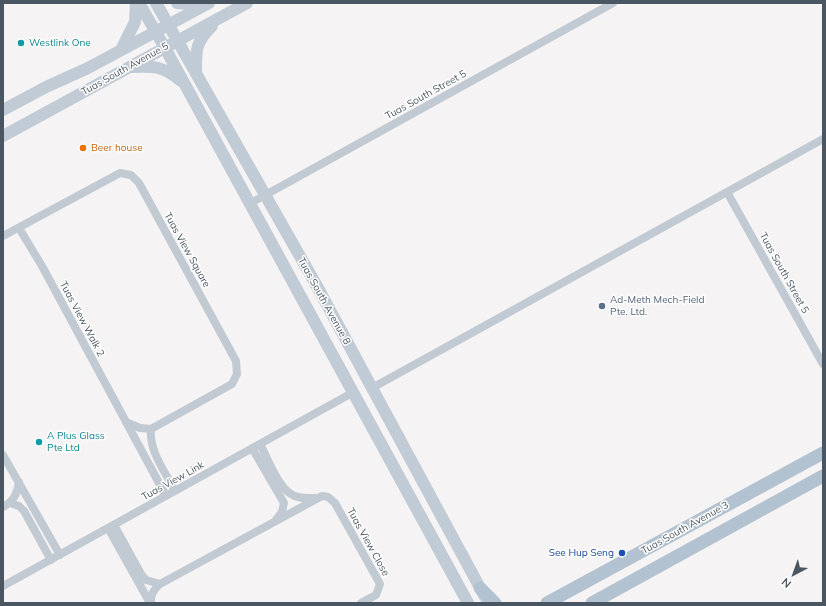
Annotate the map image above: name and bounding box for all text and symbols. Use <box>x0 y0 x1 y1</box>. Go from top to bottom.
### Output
place label: Westlink One <box>29 37 91 49</box>
marker: Westlink One <box>16 38 26 48</box>
street label: Tuas South Avenue 5 <box>79 40 171 98</box>
street label: Tuas South Street 5 <box>383 68 469 122</box>
place label: Beer house <box>91 142 143 154</box>
marker: Beer house <box>78 143 88 153</box>
street label: Tuas View Square <box>161 210 213 290</box>
street label: Tuas South Street 5 <box>757 230 811 316</box>
street label: Tuas South Avenue 8 <box>295 255 353 347</box>
street label: Tuas View Walk 2 <box>57 279 107 359</box>
place label: Ad-Meth Mech-Field Pte. Ltd. <box>610 294 704 318</box>
marker: Ad-Meth Mech-Field Pte. Ltd. <box>597 301 607 311</box>
place label: A Plus Glass Pte Ltd <box>47 430 105 454</box>
marker: A Plus Glass Pte Ltd <box>34 437 44 447</box>
street label: Tuas View Link <box>140 459 206 503</box>
street label: Tuas South Avenue 3 <box>639 499 731 557</box>
street label: Tuas View Close <box>344 506 392 578</box>
place label: See Hup Seng <box>549 547 614 559</box>
marker: See Hup Seng <box>617 548 627 558</box>
north arrow <box>774 554 814 594</box>
text: N <box>778 575 794 591</box>

